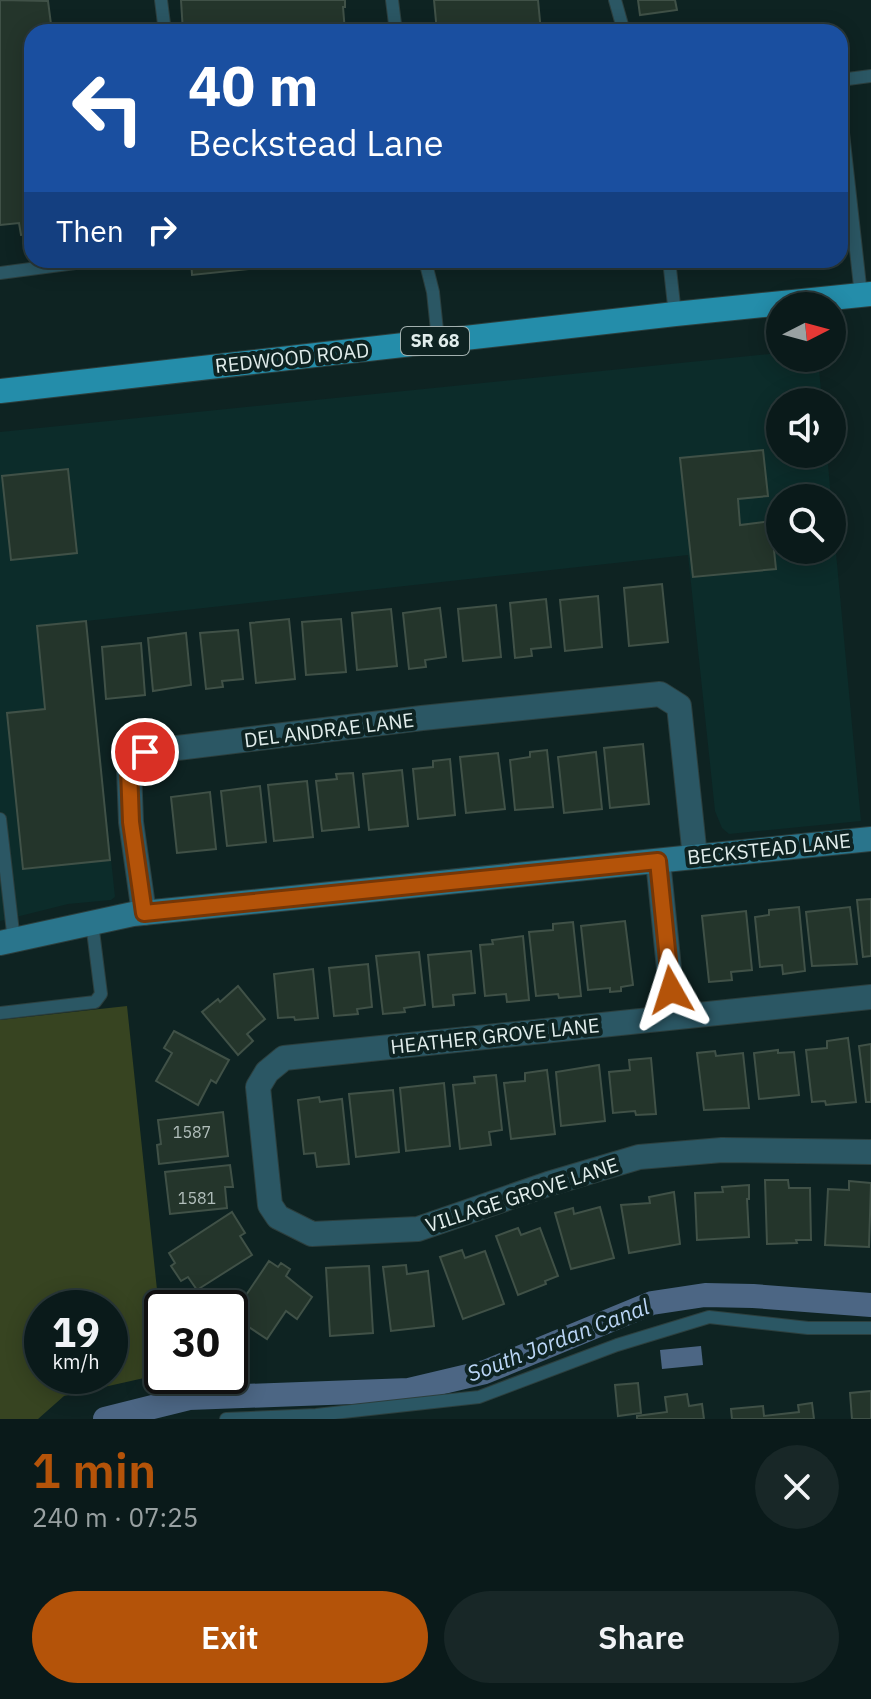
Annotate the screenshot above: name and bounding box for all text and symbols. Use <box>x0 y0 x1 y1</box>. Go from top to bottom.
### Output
text: 40 m <box>188 49 318 121</box>
icon: left <box>56 56 160 160</box>
text: Beckstead Lane <box>188 119 444 166</box>
icon: right <box>140 208 184 252</box>
text: Then <box>56 211 124 250</box>
north arrow <box>766 292 846 372</box>
map controls <box>766 292 846 564</box>
road number: SR 68 <box>401 327 469 355</box>
street label: REDWOOD ROAD <box>214 336 370 379</box>
button: sound <box>766 388 846 468</box>
button: search <box>766 484 846 564</box>
street label: DEL ANDRAE LANE <box>242 706 416 753</box>
pin <box>111 718 179 786</box>
icon: arrive <box>123 730 167 774</box>
street label: BECKSTEAD LANE <box>686 826 852 871</box>
position arrow <box>629 948 713 1032</box>
street label: HEATHER GROVE LANE <box>389 1011 601 1060</box>
house number: 1587 <box>173 1122 211 1142</box>
street label: VILLAGE GROVE LANE <box>422 1151 622 1238</box>
house number: 1581 <box>178 1188 216 1208</box>
speed limit sign: 30 <box>144 1290 248 1394</box>
water label: South Jordan Canal <box>463 1291 653 1388</box>
text: 19 <box>52 1306 100 1358</box>
text: km/h <box>52 1348 100 1375</box>
text: 1 min <box>32 1439 156 1501</box>
button: close <box>755 1445 839 1529</box>
text: 240 m · 07:25 <box>32 1500 198 1534</box>
button: Exit <box>32 1591 428 1683</box>
button: Share <box>444 1591 839 1683</box>

